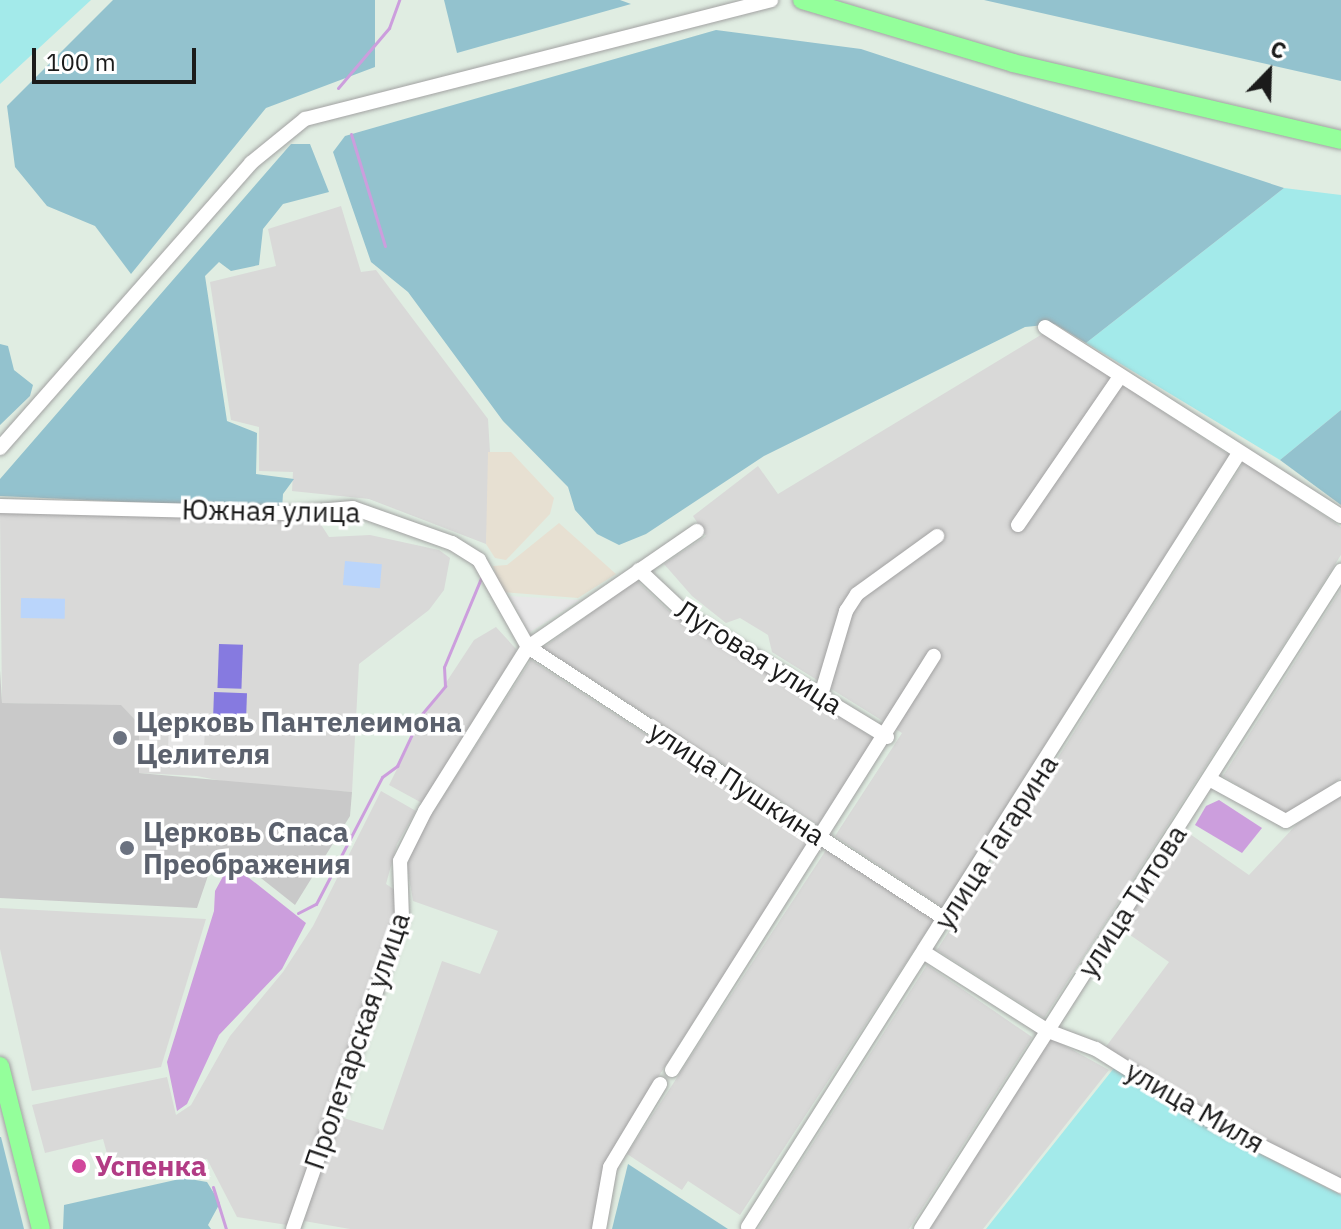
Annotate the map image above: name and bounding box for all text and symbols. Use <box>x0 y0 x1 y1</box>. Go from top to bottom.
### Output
scale bar <box>36 32 200 82</box>
north arrow <box>1229 32 1309 112</box>
text: С <box>1266 33 1291 66</box>
text: 100 m <box>46 46 116 78</box>
street label: Южная улица <box>181 493 361 529</box>
street label: Луговая улица <box>670 592 848 722</box>
place label: Церковь Пантелеимона Целителя <box>136 705 462 771</box>
street label: улица Пушкина <box>643 714 831 852</box>
marker: Церковь Пантелеимона Целителя <box>111 729 129 747</box>
street label: улица Гагарина <box>927 748 1065 936</box>
place label: Церковь Спаса Преображения <box>143 815 351 881</box>
street label: улица Титова <box>1070 819 1194 983</box>
marker: Церковь Спаса Преображения <box>118 839 136 857</box>
street label: Пролетарская улица <box>297 908 417 1174</box>
street label: улица Миля <box>1120 1054 1270 1160</box>
place label: Успенка <box>95 1149 207 1183</box>
marker: Успенка <box>70 1157 88 1175</box>

